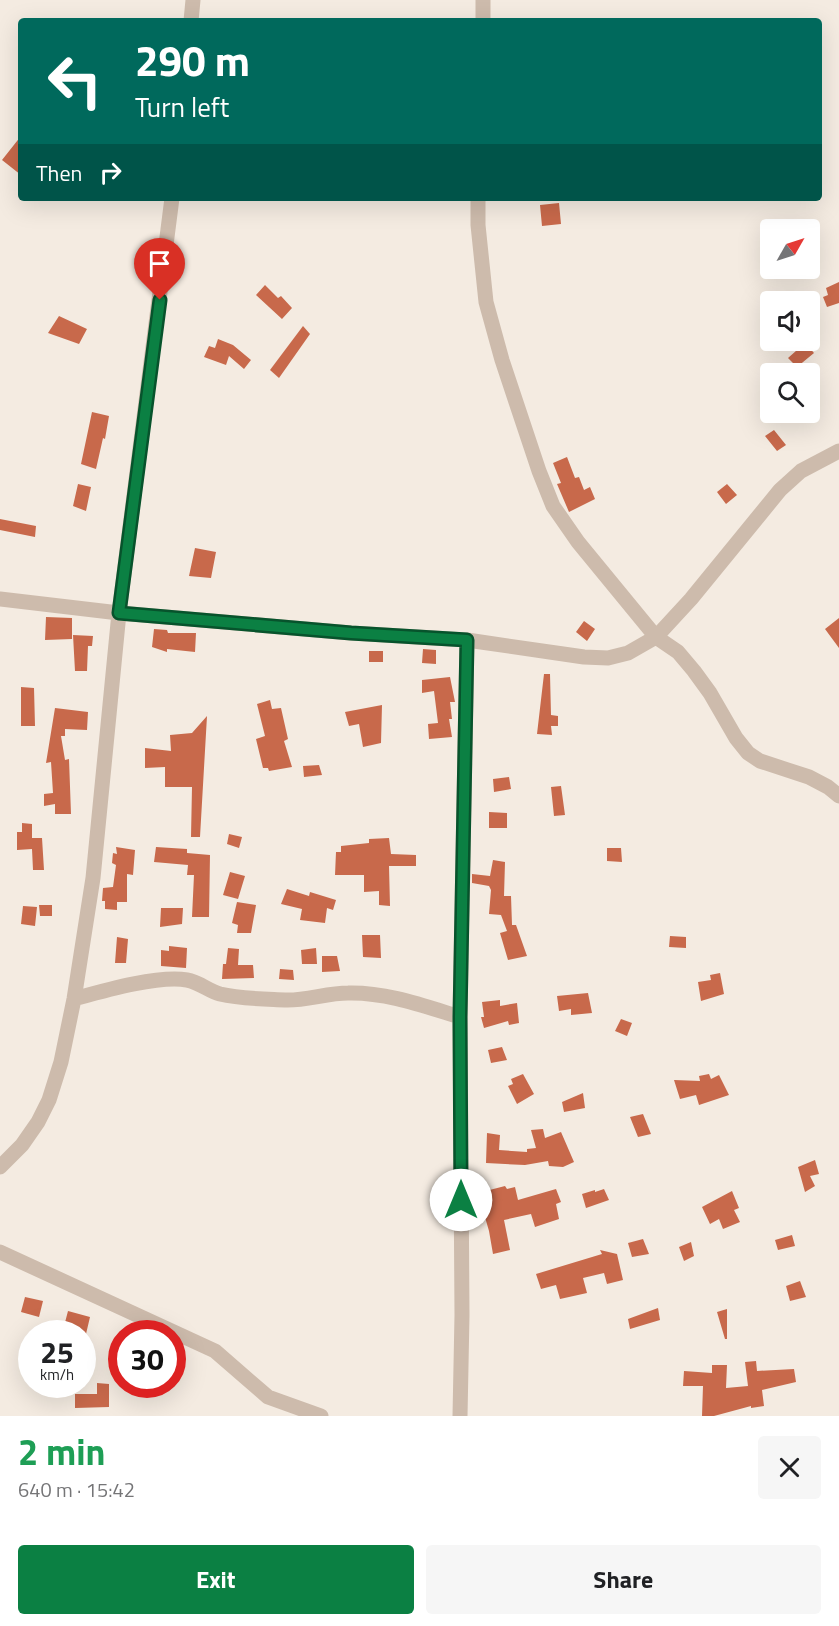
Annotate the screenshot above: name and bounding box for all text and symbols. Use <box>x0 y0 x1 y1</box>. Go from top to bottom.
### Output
text: 290 m <box>135 28 250 92</box>
icon: left <box>36 42 114 120</box>
text: Turn left <box>135 86 229 127</box>
text: Then <box>36 156 82 190</box>
icon: right <box>94 156 127 189</box>
north arrow <box>760 219 820 279</box>
map controls <box>760 219 820 423</box>
pin <box>134 238 185 300</box>
icon: arrive <box>143 247 176 280</box>
button: sound <box>760 291 820 351</box>
button: search <box>760 363 820 423</box>
position arrow <box>429 1168 493 1232</box>
speed limit sign: 30 <box>108 1320 186 1398</box>
text: 25 <box>40 1329 74 1375</box>
text: km/h <box>40 1363 74 1386</box>
text: 2 min <box>18 1424 105 1479</box>
button: close <box>758 1436 821 1499</box>
text: 640 m · 15:42 <box>18 1474 135 1505</box>
button: Exit <box>18 1545 414 1614</box>
button: Share <box>426 1545 821 1614</box>

